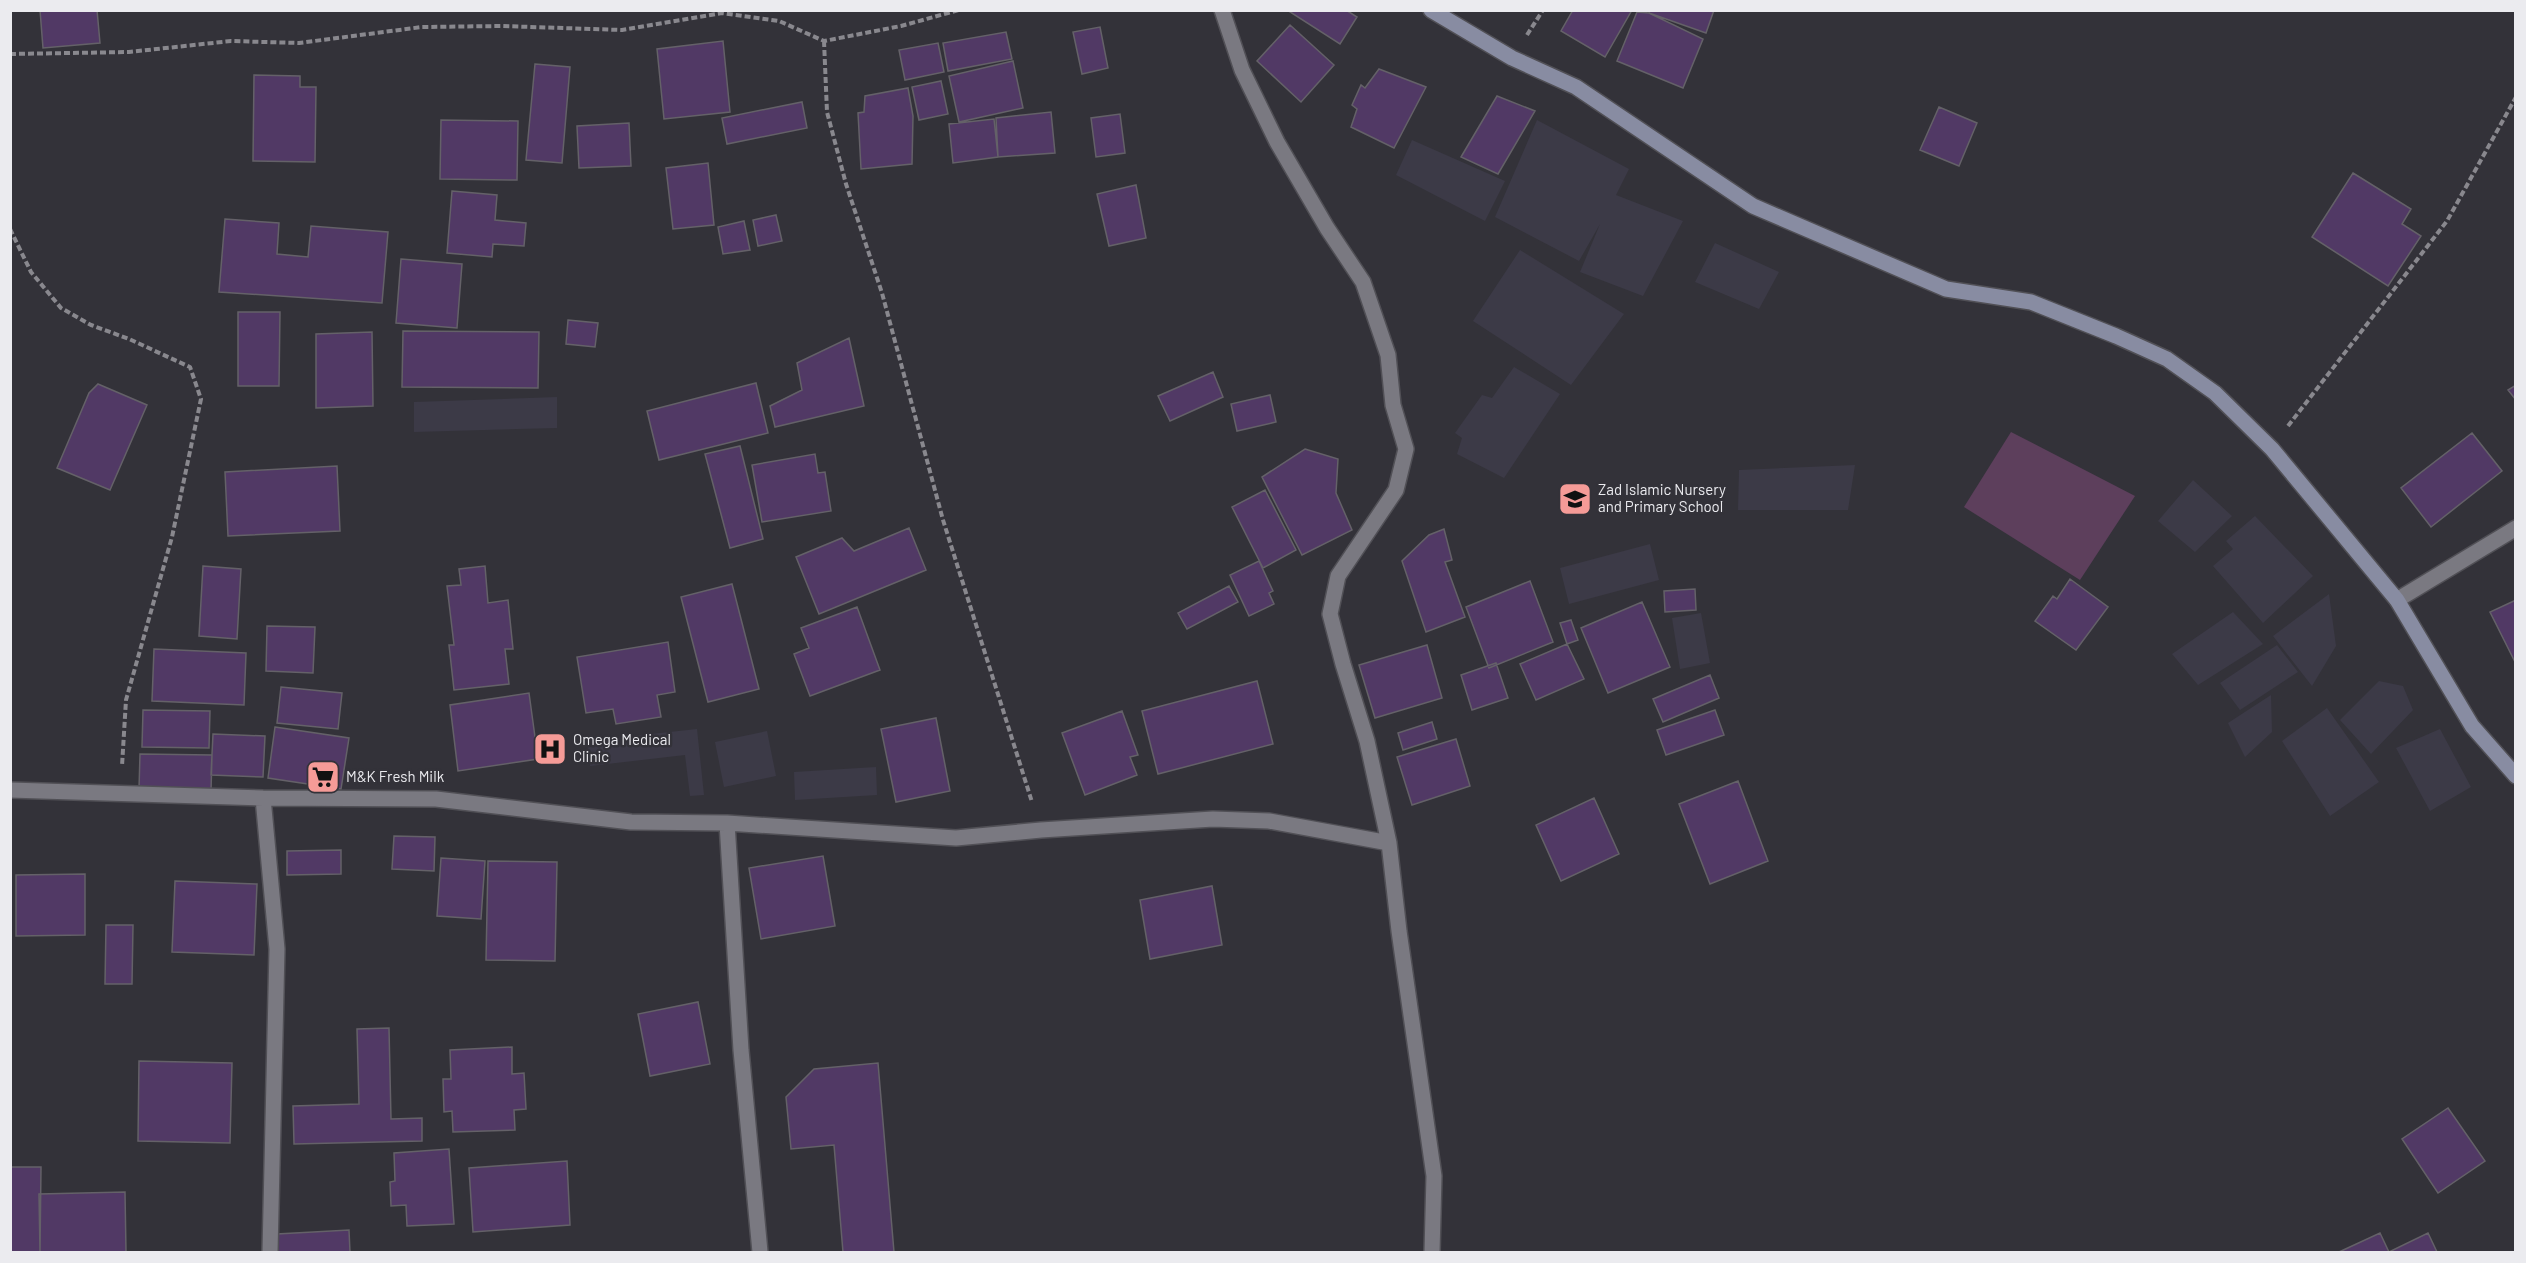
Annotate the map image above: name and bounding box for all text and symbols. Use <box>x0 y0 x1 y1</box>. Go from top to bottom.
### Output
place label: Zad Islamic Nursery and Primary School <box>1598 480 1726 515</box>
school or university icon: Zad Islamic Nursery and Primary School <box>1557 481 1593 517</box>
place label: Omega Medical Clinic <box>573 730 671 765</box>
hospital icon: Omega Medical Clinic <box>532 731 568 767</box>
supermarket icon: M&K Fresh Milk <box>305 759 341 795</box>
place label: M&K Fresh Milk <box>346 767 445 785</box>

